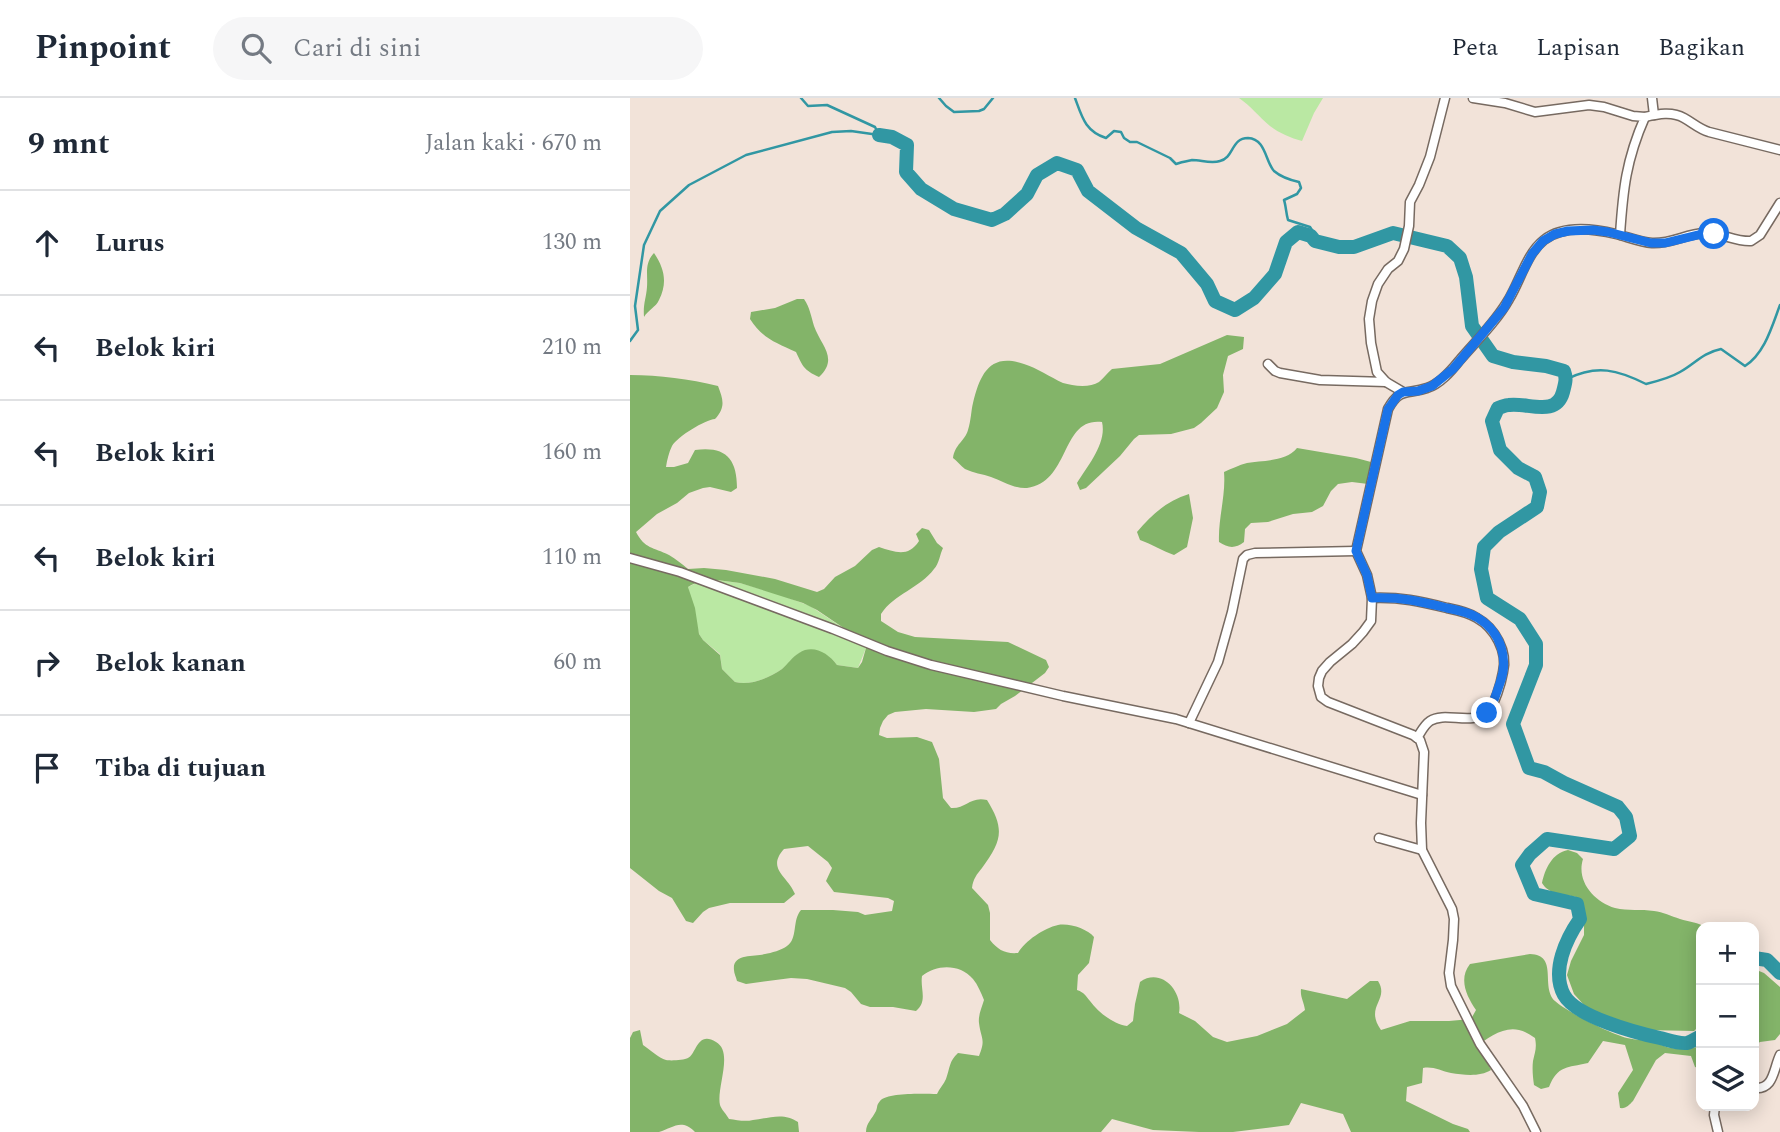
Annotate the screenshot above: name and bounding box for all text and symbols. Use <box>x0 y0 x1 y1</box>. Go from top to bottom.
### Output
search box <box>213 17 703 80</box>
text: Pinpoint <box>35 23 171 73</box>
text: Cari di sini <box>293 28 421 68</box>
icon: search <box>237 29 275 67</box>
text: Peta <box>1451 30 1498 66</box>
text: Lapisan <box>1536 30 1620 66</box>
text: Bagikan <box>1658 30 1745 66</box>
text: 9 mnt <box>28 121 109 167</box>
text: Jalan kaki · 670 m <box>425 126 602 161</box>
route start <box>1698 218 1729 249</box>
text: Lurus <box>95 223 165 263</box>
icon: ahead <box>28 224 66 262</box>
text: 130 m <box>542 225 602 260</box>
text: Belok kiri <box>95 328 215 368</box>
icon: left <box>28 329 66 367</box>
text: 210 m <box>542 330 602 365</box>
text: Belok kiri <box>95 433 215 473</box>
icon: left <box>28 434 66 472</box>
text: 160 m <box>542 435 602 470</box>
text: Belok kiri <box>95 538 215 578</box>
icon: left <box>28 539 66 577</box>
text: 110 m <box>542 540 602 575</box>
text: Belok kanan <box>95 643 246 683</box>
icon: right <box>28 644 66 682</box>
text: 60 m <box>553 645 602 680</box>
route end <box>1471 697 1502 728</box>
text: Tiba di tujuan <box>95 748 266 788</box>
icon: arrive <box>28 749 66 787</box>
map controls <box>1696 922 1759 1111</box>
button: + <box>1696 922 1759 985</box>
button: − <box>1696 985 1759 1048</box>
button: layers <box>1696 1048 1759 1111</box>

